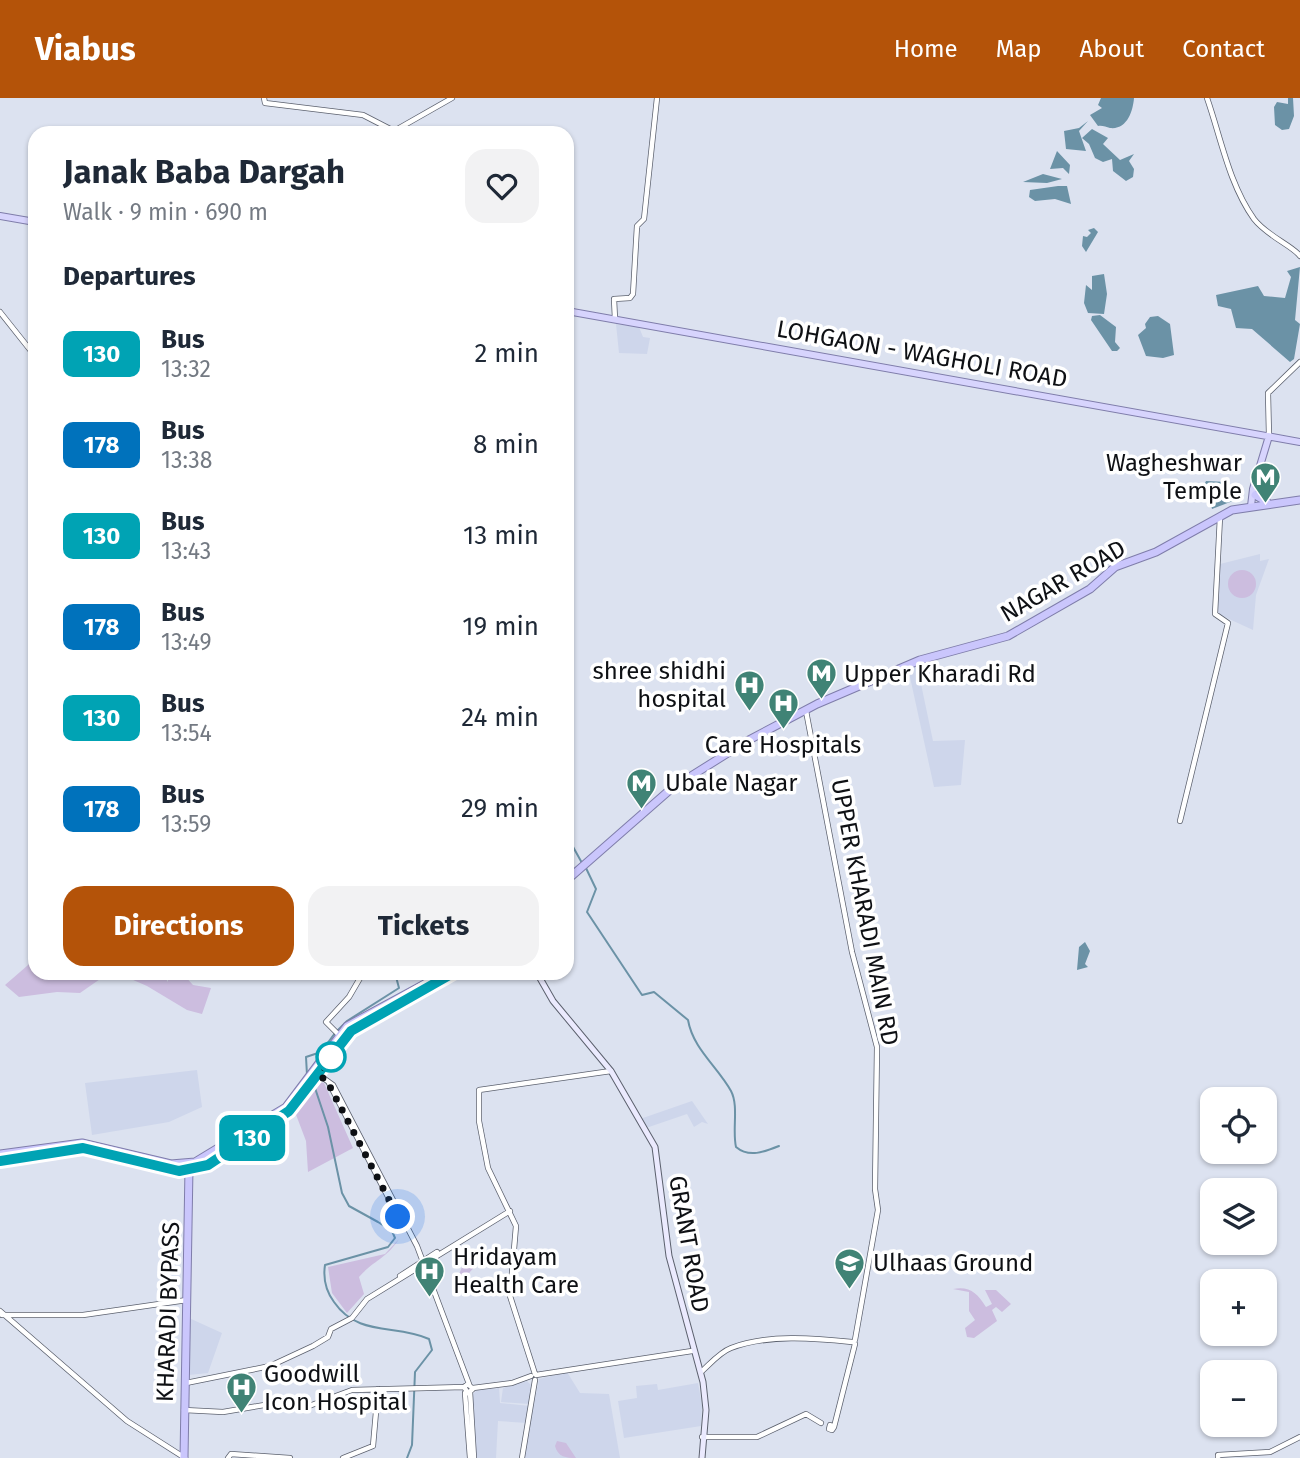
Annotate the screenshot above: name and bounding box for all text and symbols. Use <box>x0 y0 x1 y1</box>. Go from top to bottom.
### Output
text: Viabus <box>35 29 136 69</box>
text: Home <box>894 35 958 63</box>
text: Map <box>996 35 1042 63</box>
text: About <box>1080 35 1144 63</box>
text: Contact <box>1182 35 1265 63</box>
button: heart <box>465 149 539 223</box>
text: Janak Baba Dargah <box>63 152 345 192</box>
text: Walk · 9 min · 690 m <box>63 198 268 226</box>
text: Departures <box>63 261 196 292</box>
street label: LOHGAON - WAGHOLI ROAD <box>775 315 1069 393</box>
text: Bus <box>161 324 204 355</box>
text: 2 min <box>474 338 539 369</box>
text: 130 <box>83 340 120 368</box>
text: 13:32 <box>161 355 211 383</box>
text: Bus <box>161 415 204 446</box>
text: 8 min <box>473 429 539 460</box>
text: 178 <box>84 431 119 459</box>
text: 13:38 <box>161 446 212 474</box>
place label: Wagheshwar Temple <box>1106 449 1243 505</box>
metro station icon: Wagheshwar Temple <box>1248 460 1282 504</box>
text: Bus <box>161 506 204 537</box>
text: 13 min <box>463 520 539 551</box>
text: 130 <box>83 522 120 550</box>
street label: NAGAR ROAD <box>996 534 1130 628</box>
text: 13:43 <box>161 537 211 565</box>
text: Bus <box>161 597 204 628</box>
text: 19 min <box>462 611 539 642</box>
text: 178 <box>84 613 119 641</box>
text: 13:49 <box>161 628 212 656</box>
place label: shree shidhi hospital <box>592 657 726 713</box>
metro station icon: Upper Kharadi Rd <box>804 657 838 701</box>
place label: Upper Kharadi Rd <box>844 660 1036 688</box>
hospital icon: shree shidhi hospital <box>732 668 766 712</box>
hospital icon: Care Hospitals <box>766 686 800 730</box>
text: Bus <box>161 688 204 719</box>
text: 24 min <box>461 702 539 733</box>
text: 130 <box>83 704 120 732</box>
text: 13:54 <box>161 719 212 747</box>
place label: Care Hospitals <box>705 731 861 759</box>
metro station icon: Ubale Nagar <box>625 766 659 810</box>
place label: Ubale Nagar <box>665 769 798 797</box>
street label: UPPER KHARADI MAIN RD <box>825 776 905 1048</box>
text: Bus <box>161 779 204 810</box>
text: 29 min <box>461 793 539 824</box>
text: 178 <box>84 795 119 823</box>
text: 13:59 <box>161 810 211 838</box>
button: Directions <box>63 886 294 966</box>
button: Tickets <box>308 886 539 966</box>
unlabelled marker <box>316 1042 346 1072</box>
map controls <box>1200 1087 1277 1437</box>
button: locate <box>1200 1087 1277 1164</box>
line badge: 130 <box>212 1115 292 1161</box>
text: 130 <box>233 1124 271 1152</box>
street label: GRANT ROAD <box>663 1173 715 1315</box>
button: layers <box>1200 1178 1277 1255</box>
your location <box>380 1199 415 1234</box>
street label: KHARADI BYPASS <box>151 1221 185 1403</box>
place label: Hridayam Health Care <box>453 1243 579 1299</box>
school or university icon: Ulhaas Ground <box>833 1246 867 1290</box>
place label: Ulhaas Ground <box>873 1249 1033 1277</box>
hospital icon: Hridayam Health Care <box>413 1254 447 1298</box>
button: + <box>1200 1269 1277 1346</box>
place label: Goodwill Icon Hospital <box>264 1360 407 1416</box>
button: − <box>1200 1360 1277 1437</box>
hospital icon: Goodwill Icon Hospital <box>224 1371 258 1415</box>

